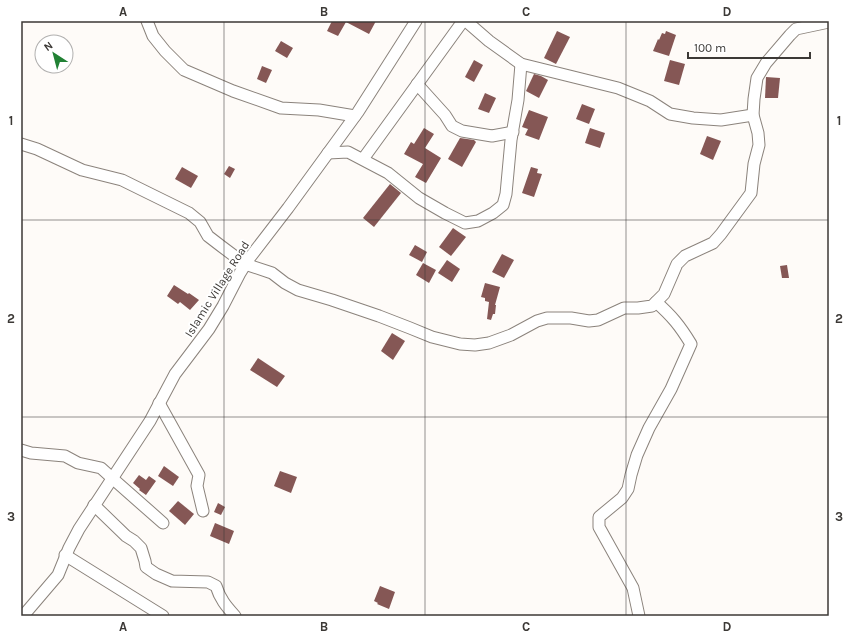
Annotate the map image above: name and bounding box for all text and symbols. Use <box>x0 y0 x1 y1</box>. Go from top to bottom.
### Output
text: A <box>119 4 127 19</box>
text: B <box>320 4 328 19</box>
text: C <box>522 4 530 19</box>
text: D <box>723 4 732 19</box>
north arrow <box>34 34 74 74</box>
scale bar <box>688 34 810 60</box>
text: N <box>41 39 55 54</box>
text: 100 m <box>694 41 726 55</box>
text: 1 <box>9 113 13 128</box>
text: 1 <box>837 113 841 128</box>
street label: Islamic Village Road <box>182 238 252 340</box>
text: 2 <box>7 311 15 326</box>
text: 2 <box>835 311 843 326</box>
text: 3 <box>7 509 15 524</box>
text: 3 <box>835 509 843 524</box>
text: A <box>119 619 127 634</box>
text: B <box>320 619 328 634</box>
text: C <box>522 619 530 634</box>
text: D <box>723 619 732 634</box>

